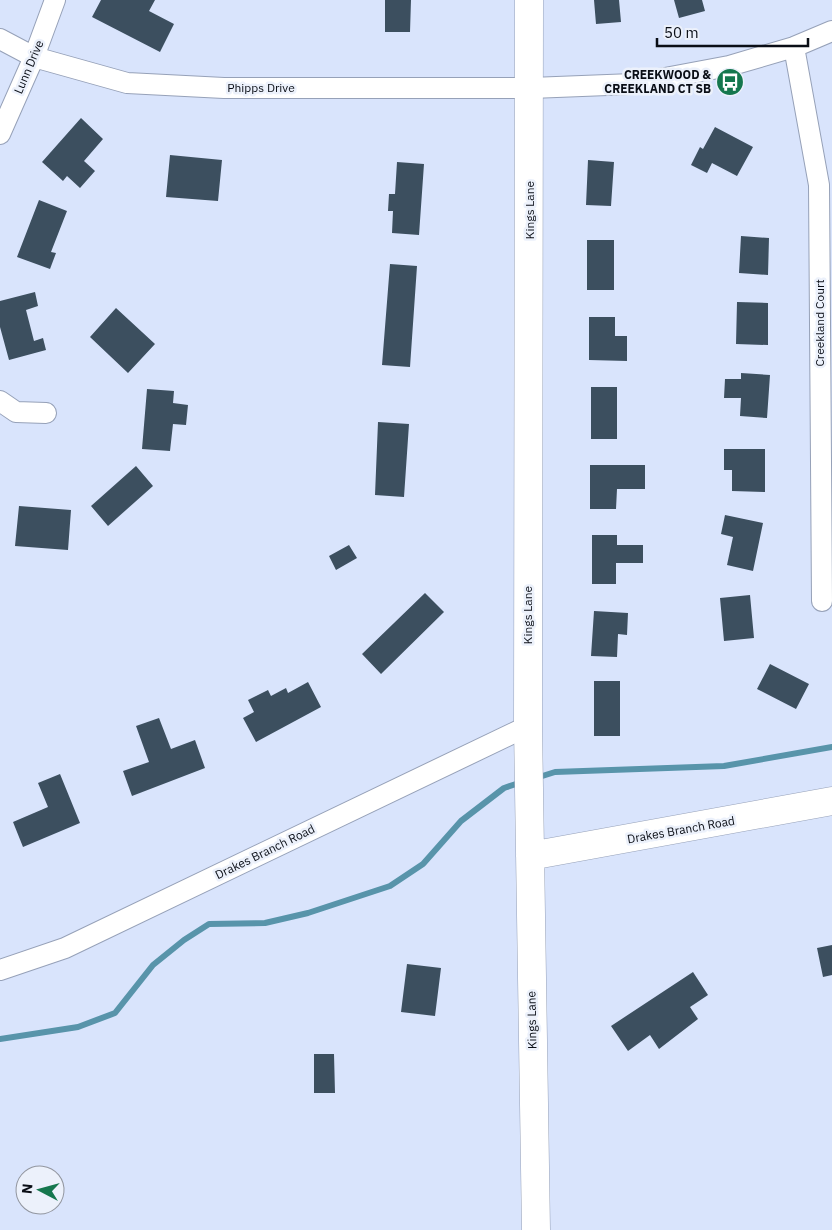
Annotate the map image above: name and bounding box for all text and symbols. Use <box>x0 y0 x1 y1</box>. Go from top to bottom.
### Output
scale bar <box>657 15 808 47</box>
text: 50 m <box>664 23 699 42</box>
street label: Lunn Drive <box>10 37 47 96</box>
place label: CREEKWOOD & CREEKLAND CT SB <box>604 67 711 96</box>
bus stop icon: CREEKWOOD & CREEKLAND CT SB <box>715 67 745 97</box>
street label: Phipps Drive <box>227 80 295 95</box>
street label: Kings Lane <box>522 180 537 239</box>
street label: Creekland Court <box>812 279 827 367</box>
street label: Kings Lane <box>520 585 535 644</box>
street label: Drakes Branch Road <box>626 813 736 846</box>
street label: Drakes Branch Road <box>213 821 317 882</box>
street label: Kings Lane <box>523 990 540 1049</box>
north arrow <box>15 1165 65 1215</box>
text: N <box>18 1183 37 1195</box>

